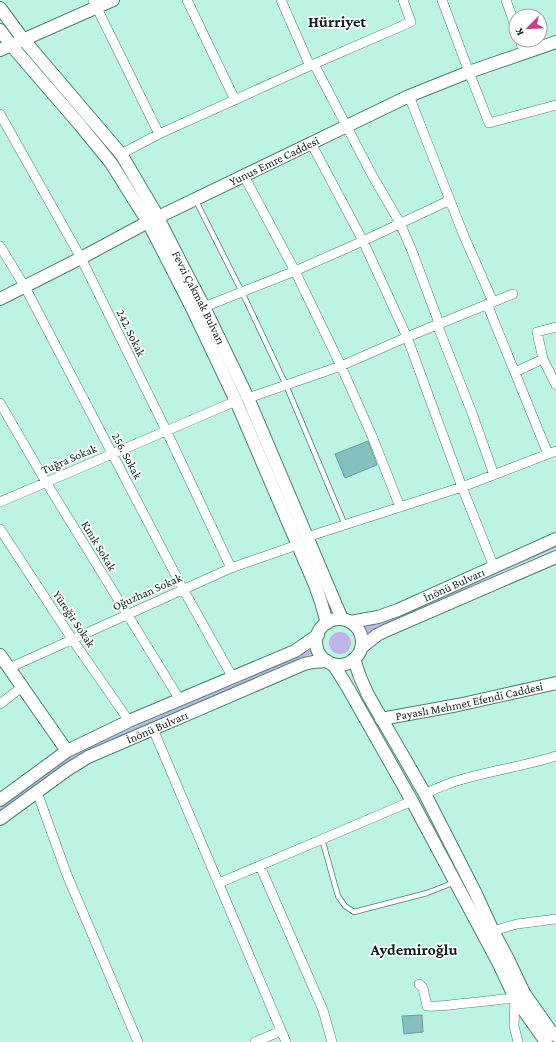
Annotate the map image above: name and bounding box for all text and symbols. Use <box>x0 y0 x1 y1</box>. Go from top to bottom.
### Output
north arrow <box>508 8 548 48</box>
district label: Hürriyet <box>308 13 366 30</box>
text: K <box>512 26 526 38</box>
street label: Yunus Emre Caddesi <box>227 133 321 189</box>
street label: Fevzi Çakmak Bulvarı <box>169 249 228 347</box>
street label: 242. Sokak <box>114 307 149 359</box>
street label: 256. Sokak <box>109 430 145 482</box>
street label: Tuğra Sokak <box>39 441 99 477</box>
street label: Kınık Sokak <box>79 518 120 574</box>
street label: İnönü Bulvarı <box>421 565 487 605</box>
street label: Oğuzhan Sokak <box>110 570 184 614</box>
street label: Yüreğir Sokak <box>50 588 98 650</box>
street label: Payaslı Mehmet Efendi Caddesi <box>394 679 544 723</box>
street label: İnönü Bulvarı <box>124 708 190 747</box>
district label: Aydemiroğlu <box>369 941 458 958</box>

